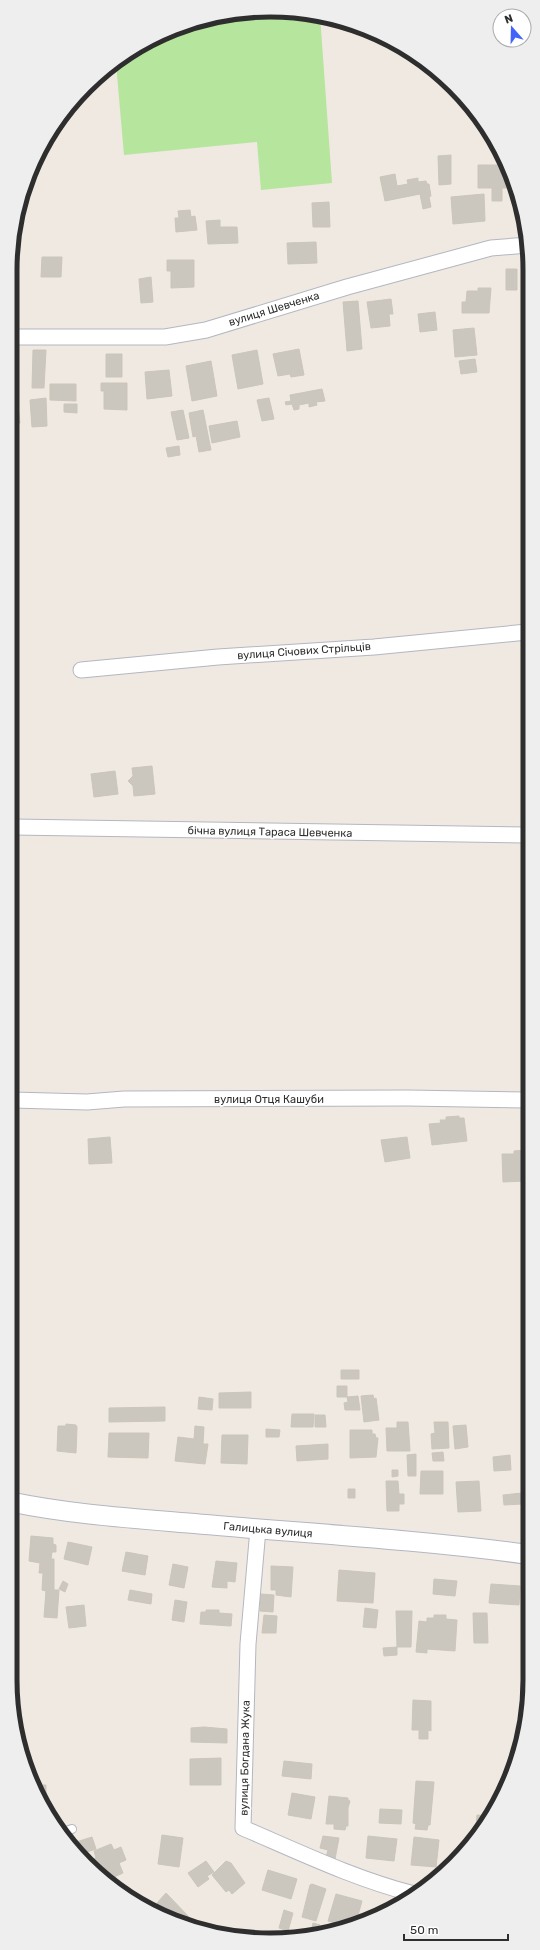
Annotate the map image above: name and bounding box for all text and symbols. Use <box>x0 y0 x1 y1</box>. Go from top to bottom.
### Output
north arrow <box>492 8 532 48</box>
text: N <box>503 12 515 27</box>
street label: вулиця Шевченка <box>227 289 321 329</box>
street label: вулиця Січових Стрільців <box>237 640 371 662</box>
street label: бічна вулиця Тараса Шевченка <box>188 824 352 840</box>
street label: вулиця Отця Кашуби <box>214 1093 324 1106</box>
street label: Галицька вулиця <box>223 1520 313 1540</box>
street label: вулиця Богдана Жука <box>237 1700 253 1816</box>
scale bar <box>404 1916 508 1942</box>
text: 50 m <box>410 1923 438 1937</box>

